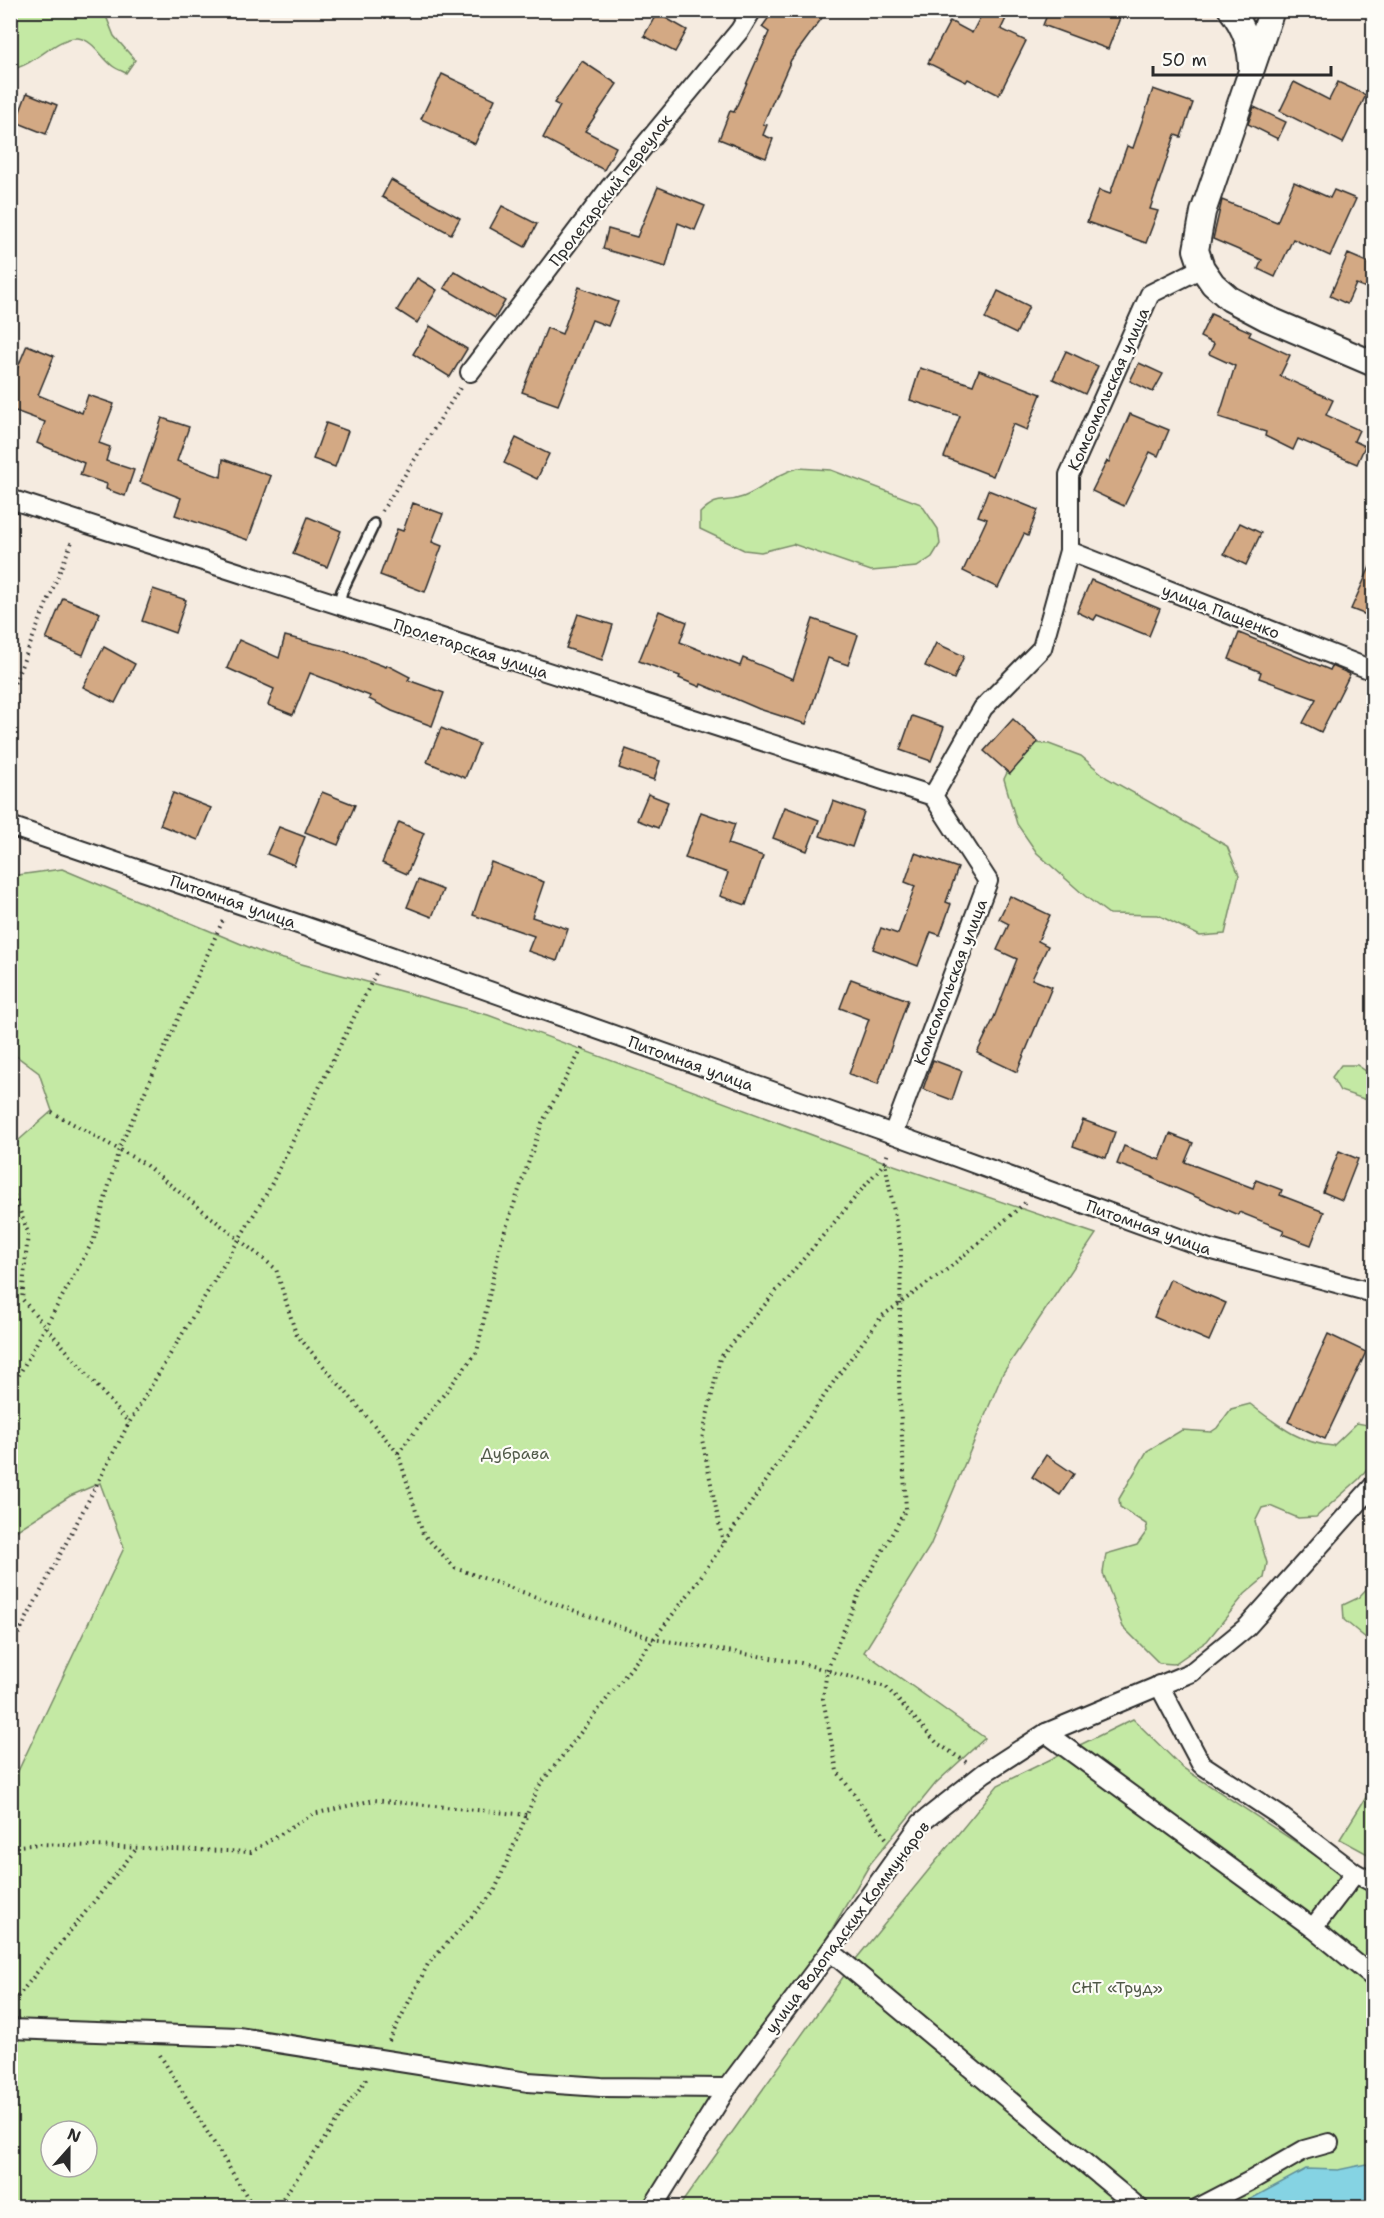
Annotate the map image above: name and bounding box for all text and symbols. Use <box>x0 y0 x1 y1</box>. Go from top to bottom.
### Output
scale bar <box>1153 39 1332 77</box>
text: 50 m <box>1162 48 1207 72</box>
street label: Пролетарский переулок <box>544 110 677 271</box>
street label: Комсомольская улица <box>1063 304 1154 474</box>
street label: улица Пащенко <box>1159 579 1283 644</box>
street label: Пролетарская улица <box>391 614 551 683</box>
street label: Питомная улица <box>167 870 299 933</box>
street label: Комсомольская улица <box>909 896 992 1068</box>
street label: Питомная улица <box>625 1031 756 1096</box>
street label: Питомная улица <box>1083 1195 1214 1260</box>
park label: Дубрава <box>481 1443 549 1464</box>
street label: улица Водопадских Коммунаров <box>761 1817 934 2038</box>
park label: СНТ «Труд» <box>1071 1977 1163 1998</box>
north arrow <box>39 2119 99 2179</box>
text: N <box>65 2123 84 2148</box>

